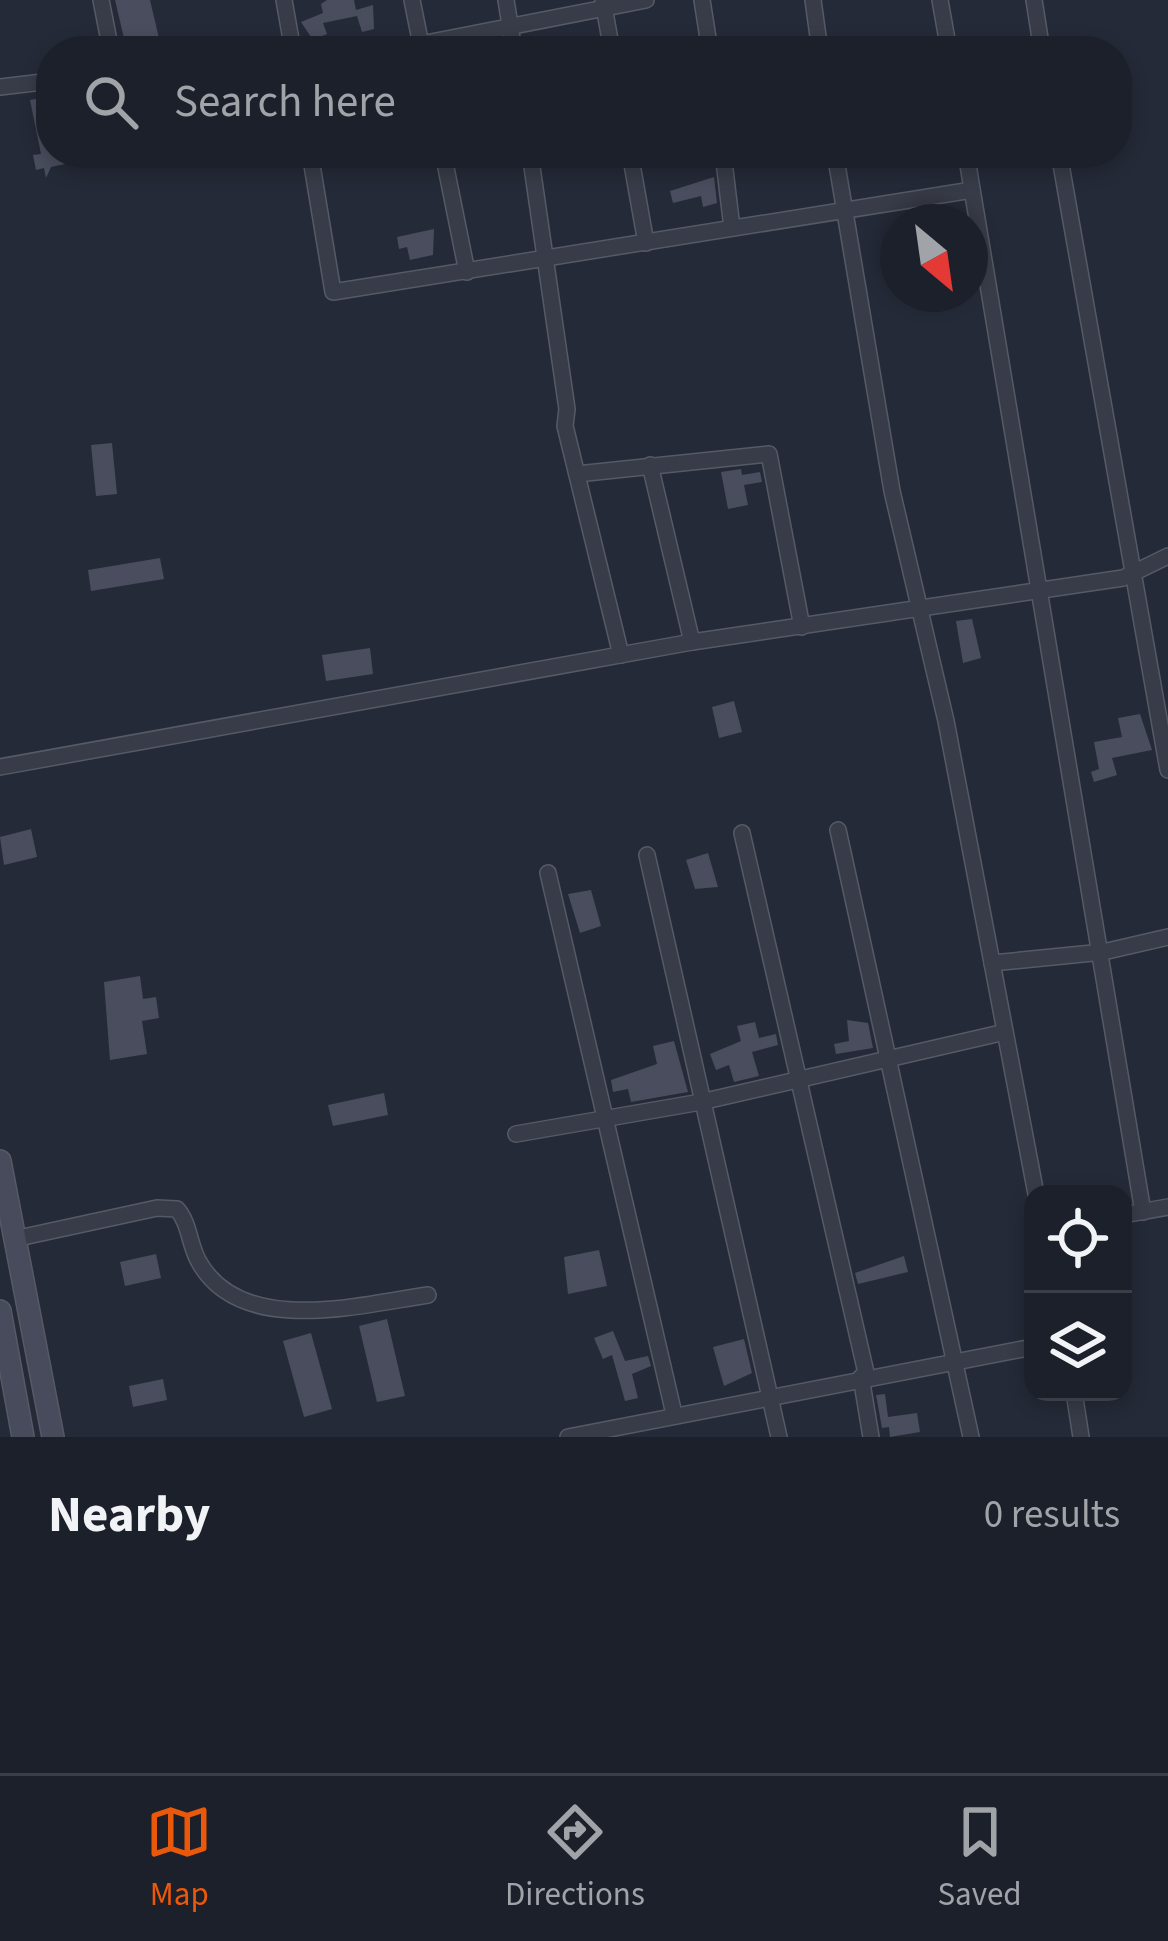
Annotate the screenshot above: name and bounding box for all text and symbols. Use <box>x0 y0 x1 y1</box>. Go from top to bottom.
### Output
search box <box>36 36 1132 168</box>
icon: search <box>78 69 144 135</box>
text: Search here <box>174 70 396 134</box>
north arrow <box>880 204 988 312</box>
map controls <box>1024 1185 1132 1401</box>
button: locate <box>1024 1185 1132 1293</box>
button: layers <box>1024 1293 1132 1401</box>
text: Nearby <box>48 1479 210 1551</box>
text: 0 results <box>984 1487 1120 1543</box>
tab: Map <box>146 1799 212 1918</box>
tab: Directions <box>505 1799 645 1918</box>
tab: Saved <box>937 1799 1022 1918</box>

